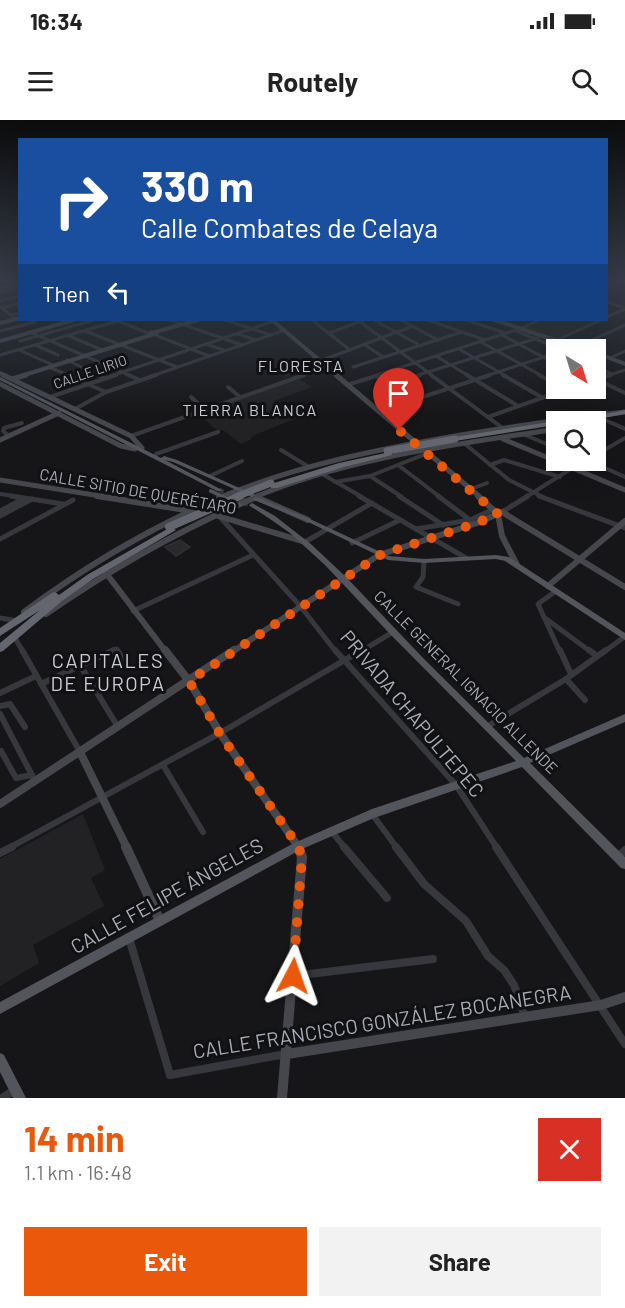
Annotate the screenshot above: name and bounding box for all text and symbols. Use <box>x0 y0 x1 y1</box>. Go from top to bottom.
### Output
text: 16:34 <box>30 8 83 34</box>
icon: menu <box>24 65 57 98</box>
text: Routely <box>267 65 358 97</box>
icon: search <box>568 65 601 98</box>
text: 330 m <box>141 160 254 210</box>
icon: right <box>42 162 120 240</box>
text: Calle Combates de Celaya <box>141 211 438 243</box>
icon: left <box>102 276 135 309</box>
text: Then <box>42 280 90 306</box>
north arrow <box>546 339 606 399</box>
map controls <box>546 339 606 471</box>
street label: CALLE LIRIO <box>51 351 129 392</box>
district label: FLORESTA <box>258 356 344 375</box>
pin <box>373 368 424 430</box>
icon: arrive <box>382 377 415 410</box>
district label: TIERRA BLANCA <box>182 400 318 419</box>
button: search <box>546 411 606 471</box>
street label: CALLE SITIO DE QUERÉTARO <box>38 464 238 517</box>
street label: CALLE GENERAL IGNACIO ALLENDE <box>371 586 562 777</box>
street label: PRIVADA CHAPULTEPEC <box>336 625 490 802</box>
district label: CAPITALES DE EUROPA <box>50 648 166 695</box>
street label: CALLE FELIPE ÁNGELES <box>66 832 267 958</box>
position arrow <box>261 944 325 1008</box>
street label: CALLE FRANCISCO GONZÁLEZ BOCANEGRA <box>191 979 573 1063</box>
text: 14 min <box>24 1116 125 1159</box>
button: close <box>538 1118 601 1181</box>
text: 1.1 km · 16:48 <box>24 1160 132 1184</box>
button: Exit <box>24 1227 307 1296</box>
button: Share <box>319 1227 601 1296</box>

